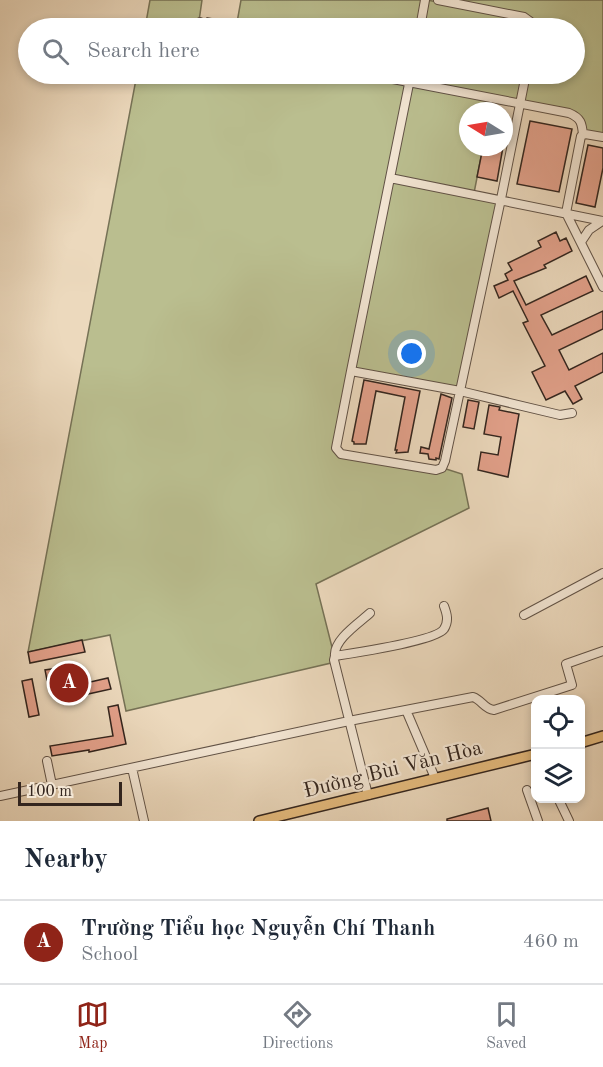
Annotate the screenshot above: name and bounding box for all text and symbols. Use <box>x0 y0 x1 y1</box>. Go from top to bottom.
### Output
search box <box>18 18 585 84</box>
icon: search <box>39 35 72 68</box>
text: Search here <box>87 40 200 62</box>
north arrow <box>459 102 513 156</box>
your location <box>397 339 426 368</box>
pin: A <box>50 660 88 706</box>
map controls <box>531 695 585 803</box>
button: locate <box>531 695 585 749</box>
street label: Đường Bùi Văn Hòa <box>301 738 485 802</box>
button: layers <box>531 749 585 803</box>
scale bar <box>18 779 122 806</box>
text: 100 m <box>27 784 72 800</box>
text: Nearby <box>24 847 108 873</box>
text: Trường Tiểu học Nguyễn Chí Thanh <box>81 918 435 940</box>
text: A <box>36 932 51 952</box>
text: 460 m <box>523 932 579 952</box>
text: School <box>81 945 138 965</box>
tab: Map <box>76 998 109 1054</box>
tab: Directions <box>262 998 333 1054</box>
tab: Saved <box>486 998 527 1054</box>

